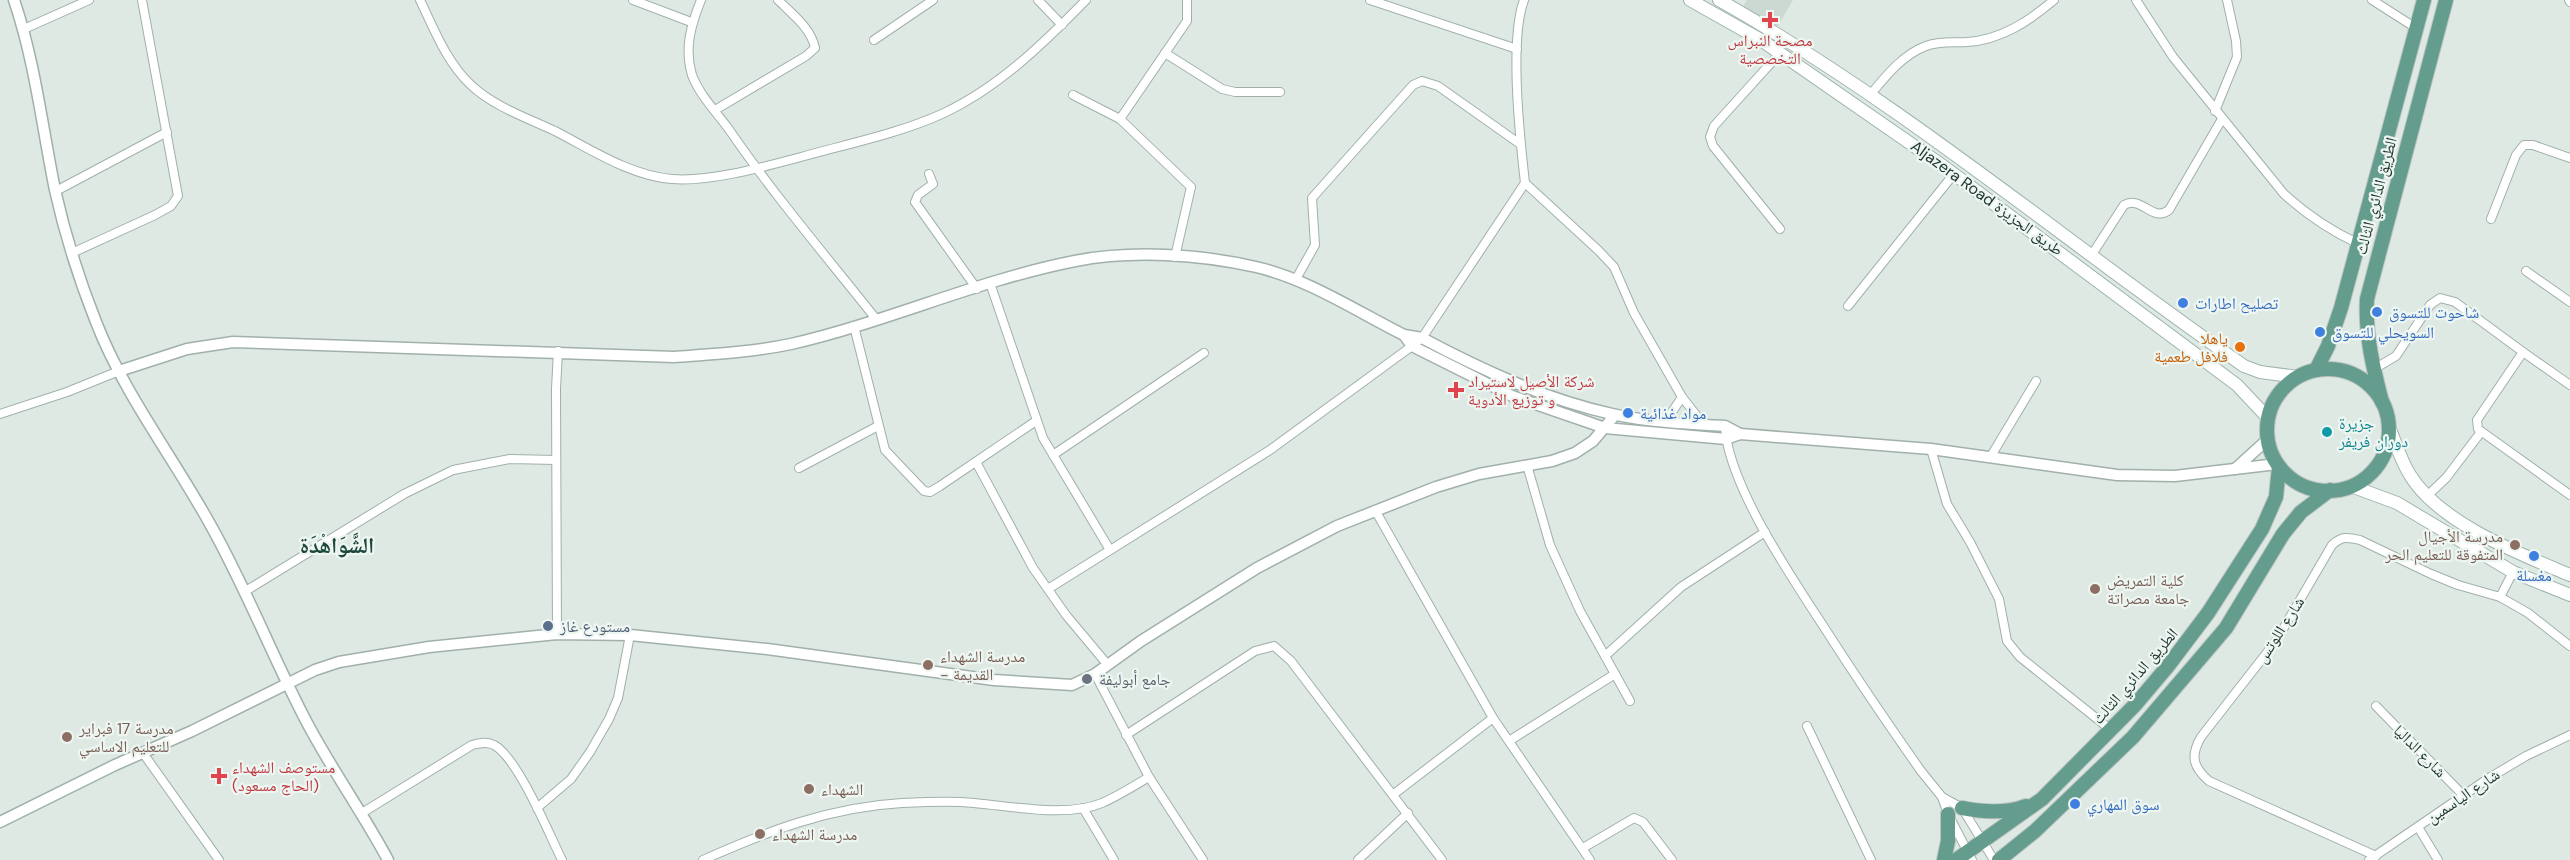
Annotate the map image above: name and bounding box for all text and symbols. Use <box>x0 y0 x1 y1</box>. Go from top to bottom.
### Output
marker: مصحة النبراس التخصصية <box>1761 11 1779 29</box>
place label: مصحة النبراس التخصصية <box>1728 30 1812 69</box>
street label: الطريق الدائري الثالث <box>2350 135 2404 258</box>
street label: Aljazera Road طريق الجزيزة <box>1907 136 2067 260</box>
place label: تصليح اطارات <box>2195 293 2279 314</box>
marker: تصليح اطارات <box>2176 296 2190 310</box>
place label: شاحوت للتسوق <box>2389 302 2479 323</box>
marker: شاحوت للتسوق <box>2370 305 2384 319</box>
place label: السويحلي للتسوق <box>2332 322 2434 345</box>
marker: السويحلي للتسوق <box>2313 325 2327 339</box>
place label: ياهلا فلافل طعمية <box>2154 328 2228 367</box>
marker: ياهلا فلافل طعمية <box>2233 340 2247 354</box>
place label: شركة الأصيل لاستيراد و توزيع الأدوية <box>1468 371 1595 410</box>
marker: شركة الأصيل لاستيراد و توزيع الأدوية <box>1449 383 1463 397</box>
place label: مواد غذائية <box>1640 403 1706 424</box>
marker: مواد غذائية <box>1621 406 1635 420</box>
place label: جزيرة دوران فريفر <box>2338 413 2408 452</box>
marker: جزيرة دوران فريفر <box>2320 425 2334 439</box>
place label: مدرسة الأجيال المتفوقة للتعليم الحر <box>2384 526 2503 565</box>
district label: الشَّوَاهْدَة <box>300 531 374 560</box>
marker: مدرسة الأجيال المتفوقة للتعليم الحر <box>2508 538 2522 552</box>
marker: مغسلة <box>2527 549 2541 563</box>
place label: مغسلة <box>2516 565 2552 586</box>
place label: كلية التمريض جامعة مصراتة <box>2107 570 2189 609</box>
marker: كلية التمريض جامعة مصراتة <box>2088 582 2102 596</box>
street label: شارع اللوتس <box>2251 593 2309 667</box>
place label: مستودع غاز <box>559 616 630 637</box>
marker: مستودع غاز <box>541 619 555 633</box>
street label: الطريق الدائري الثالث <box>2087 624 2184 730</box>
place label: مدرسة الشهداء - القديمة <box>940 646 1025 685</box>
marker: مدرسة الشهداء - القديمة <box>921 658 935 672</box>
place label: جامع أبوليفة <box>1099 669 1171 690</box>
marker: جامع أبوليفة <box>1080 672 1094 686</box>
place label: مدرسة 17 فبراير للتعليم الاساسي <box>78 718 174 759</box>
street label: شارع الداليا <box>2389 720 2451 782</box>
marker: مدرسة 17 فبراير للتعليم الاساسي <box>60 730 74 744</box>
place label: مستوصف الشهداء (الحاج مسعود) <box>232 757 335 796</box>
street label: شارع الياسمين <box>2422 764 2504 828</box>
marker: مستوصف الشهداء (الحاج مسعود) <box>210 767 228 785</box>
place label: الشهداء <box>821 779 863 800</box>
marker: الشهداء <box>802 782 816 796</box>
place label: سوق المهاري <box>2087 794 2160 817</box>
marker: سوق المهاري <box>2068 797 2082 811</box>
place label: مدرسة الشهداء <box>772 824 857 845</box>
marker: مدرسة الشهداء <box>753 827 767 841</box>

